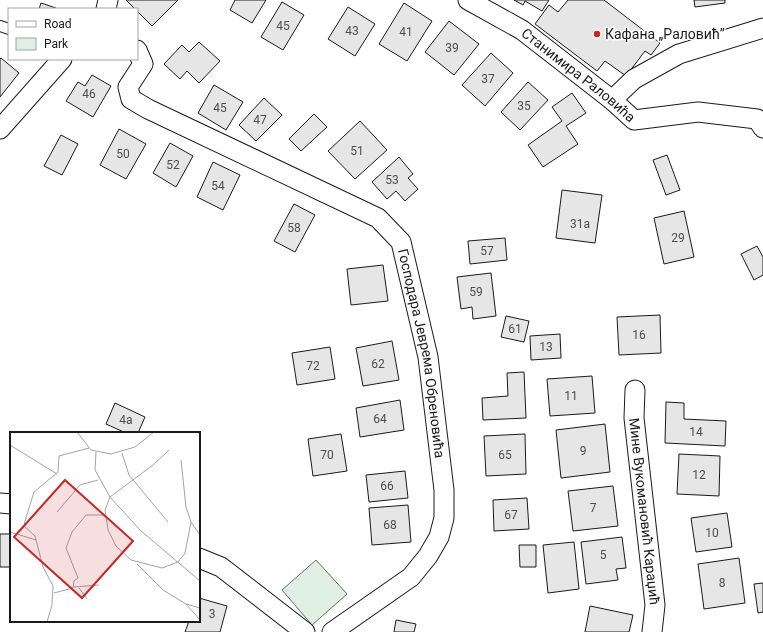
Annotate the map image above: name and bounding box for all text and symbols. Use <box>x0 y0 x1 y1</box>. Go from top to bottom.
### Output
legend <box>8 8 138 60</box>
text: Road <box>44 17 72 31</box>
house number: 45 <box>276 19 290 33</box>
house number: 43 <box>345 24 359 38</box>
house number: 41 <box>399 25 413 39</box>
street label: Станимира Раловића <box>518 25 639 125</box>
place label: Кафана „Раловић” <box>605 26 725 42</box>
marker: Кафана „Раловић” <box>592 29 602 39</box>
text: Park <box>44 37 69 51</box>
house number: 39 <box>445 41 459 55</box>
house number: 37 <box>481 72 495 86</box>
house number: 46 <box>82 87 96 101</box>
house number: 35 <box>517 99 531 113</box>
house number: 45 <box>213 101 227 115</box>
house number: 47 <box>253 113 267 127</box>
house number: 51 <box>350 144 364 158</box>
house number: 50 <box>116 147 130 161</box>
house number: 52 <box>166 158 180 172</box>
house number: 53 <box>385 173 399 187</box>
house number: 54 <box>211 179 225 193</box>
house number: 31a <box>570 217 590 231</box>
house number: 58 <box>287 221 301 235</box>
house number: 29 <box>671 231 685 245</box>
house number: 57 <box>480 244 494 258</box>
street label: Господара Јеврема Обреновића <box>395 247 448 459</box>
house number: 59 <box>469 285 483 299</box>
house number: 61 <box>508 322 522 336</box>
house number: 16 <box>632 328 646 342</box>
house number: 13 <box>539 340 553 354</box>
house number: 62 <box>371 357 385 371</box>
house number: 72 <box>306 359 320 373</box>
house number: 11 <box>564 389 578 403</box>
house number: 64 <box>373 412 387 426</box>
house number: 4a <box>119 413 133 427</box>
street label: Мине Вукомановић Караџић <box>626 417 663 606</box>
house number: 14 <box>689 425 703 439</box>
inset map <box>10 432 200 622</box>
house number: 9 <box>580 444 586 458</box>
house number: 70 <box>320 448 334 462</box>
house number: 65 <box>498 448 512 462</box>
house number: 12 <box>692 468 706 482</box>
house number: 66 <box>380 479 394 493</box>
house number: 7 <box>590 501 597 515</box>
house number: 67 <box>504 508 518 522</box>
house number: 68 <box>383 518 397 532</box>
house number: 10 <box>705 526 719 540</box>
house number: 5 <box>600 548 607 562</box>
house number: 8 <box>719 576 726 590</box>
house number: 3 <box>209 607 215 621</box>

